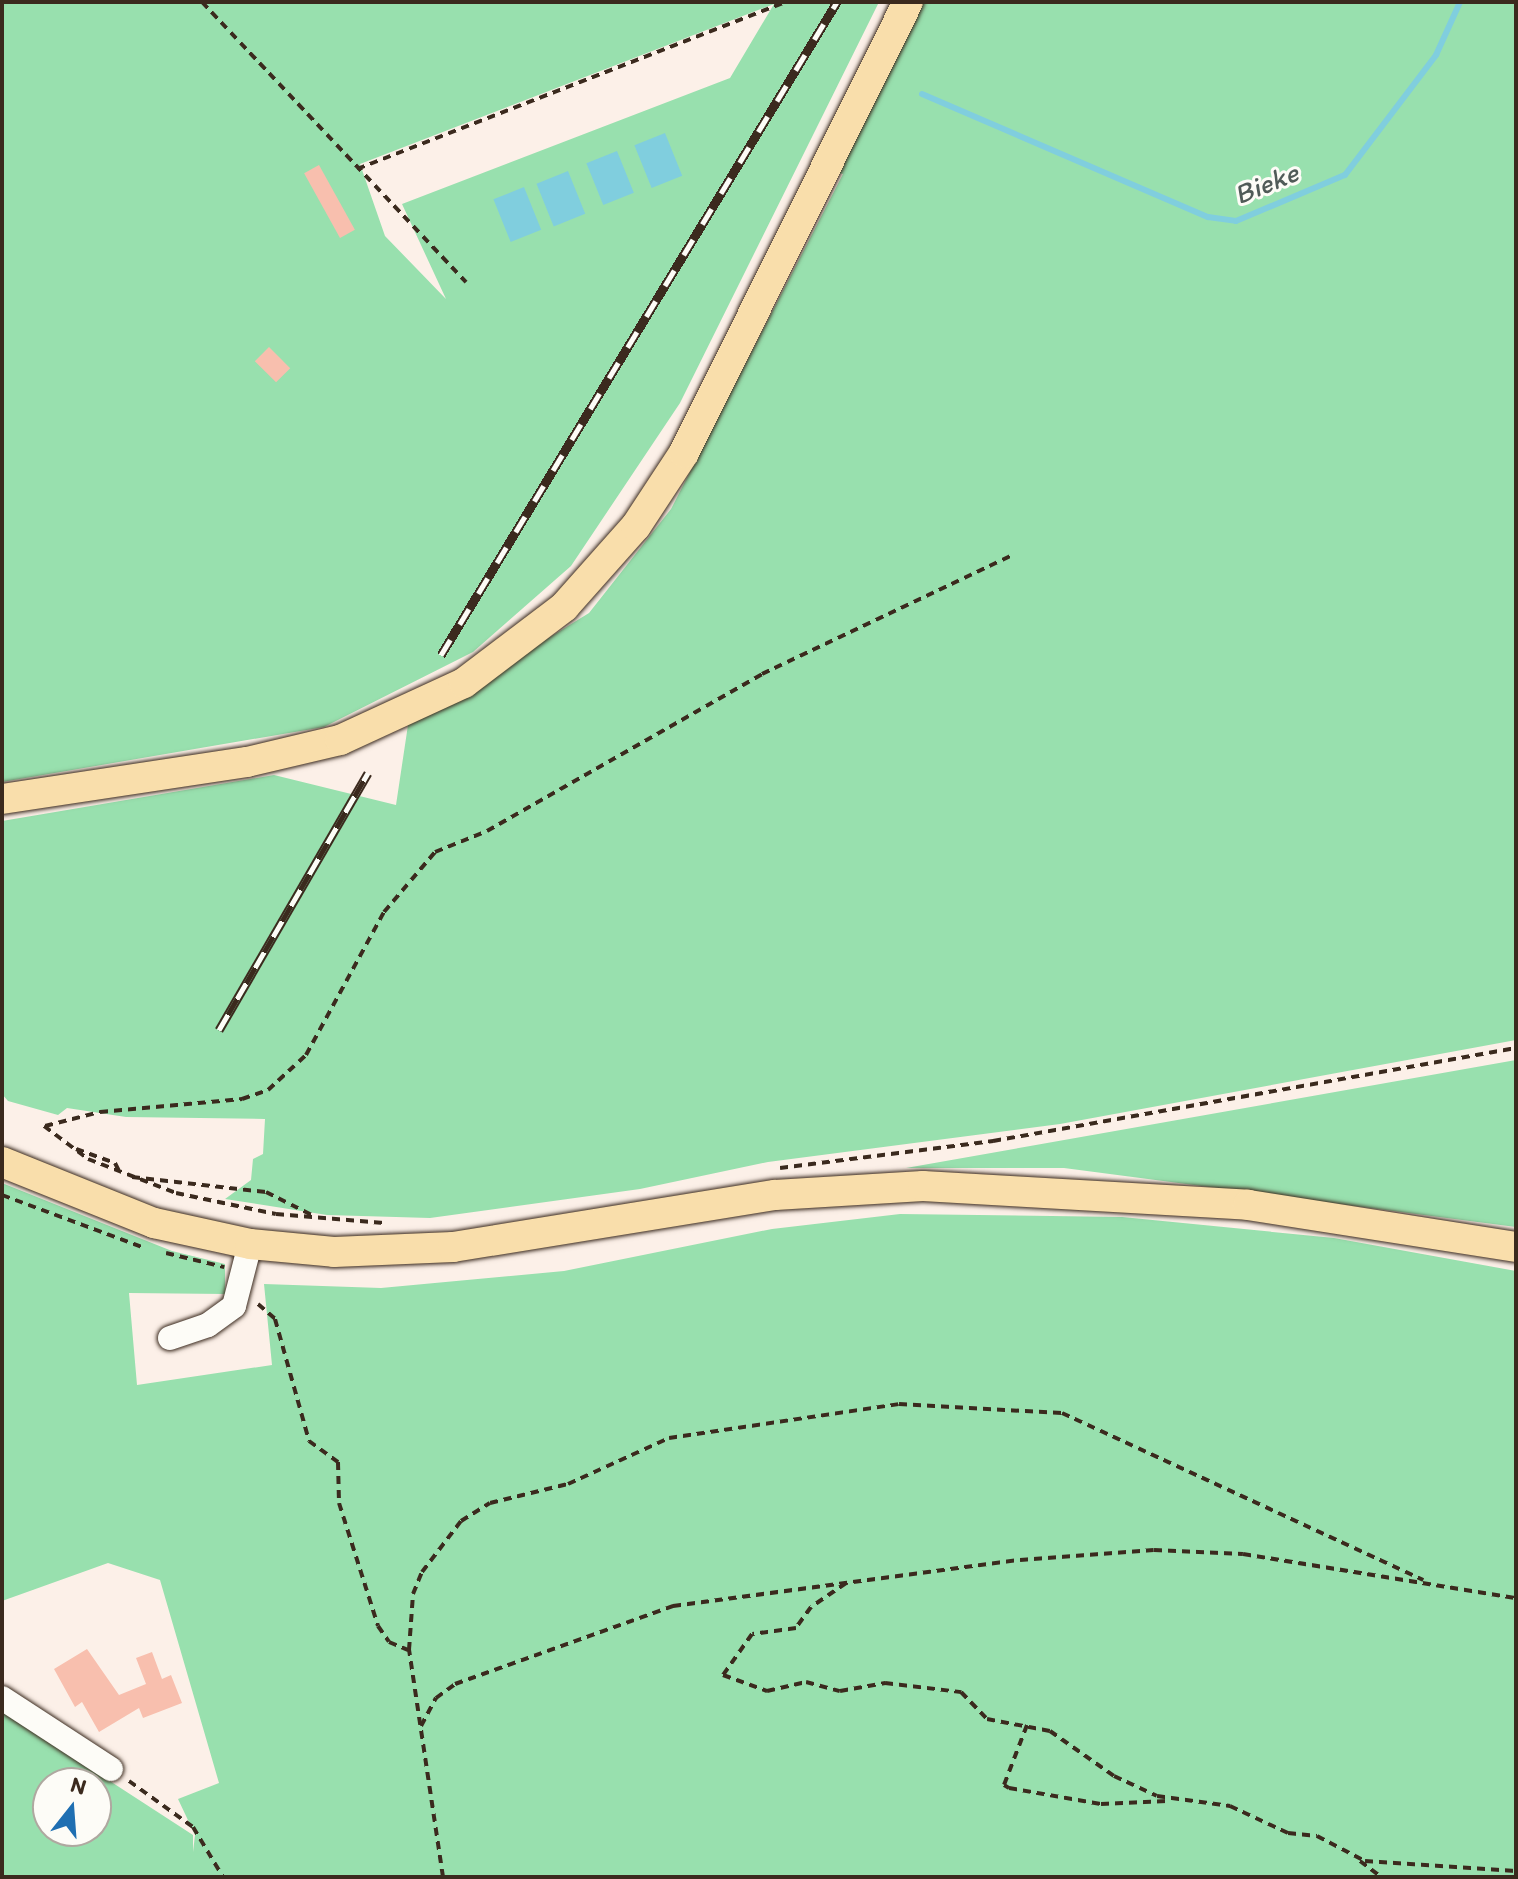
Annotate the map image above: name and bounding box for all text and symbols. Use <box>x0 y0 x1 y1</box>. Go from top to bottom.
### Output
water label: Bieke <box>1229 155 1303 211</box>
north arrow <box>32 1767 112 1847</box>
text: N <box>68 1770 90 1801</box>

